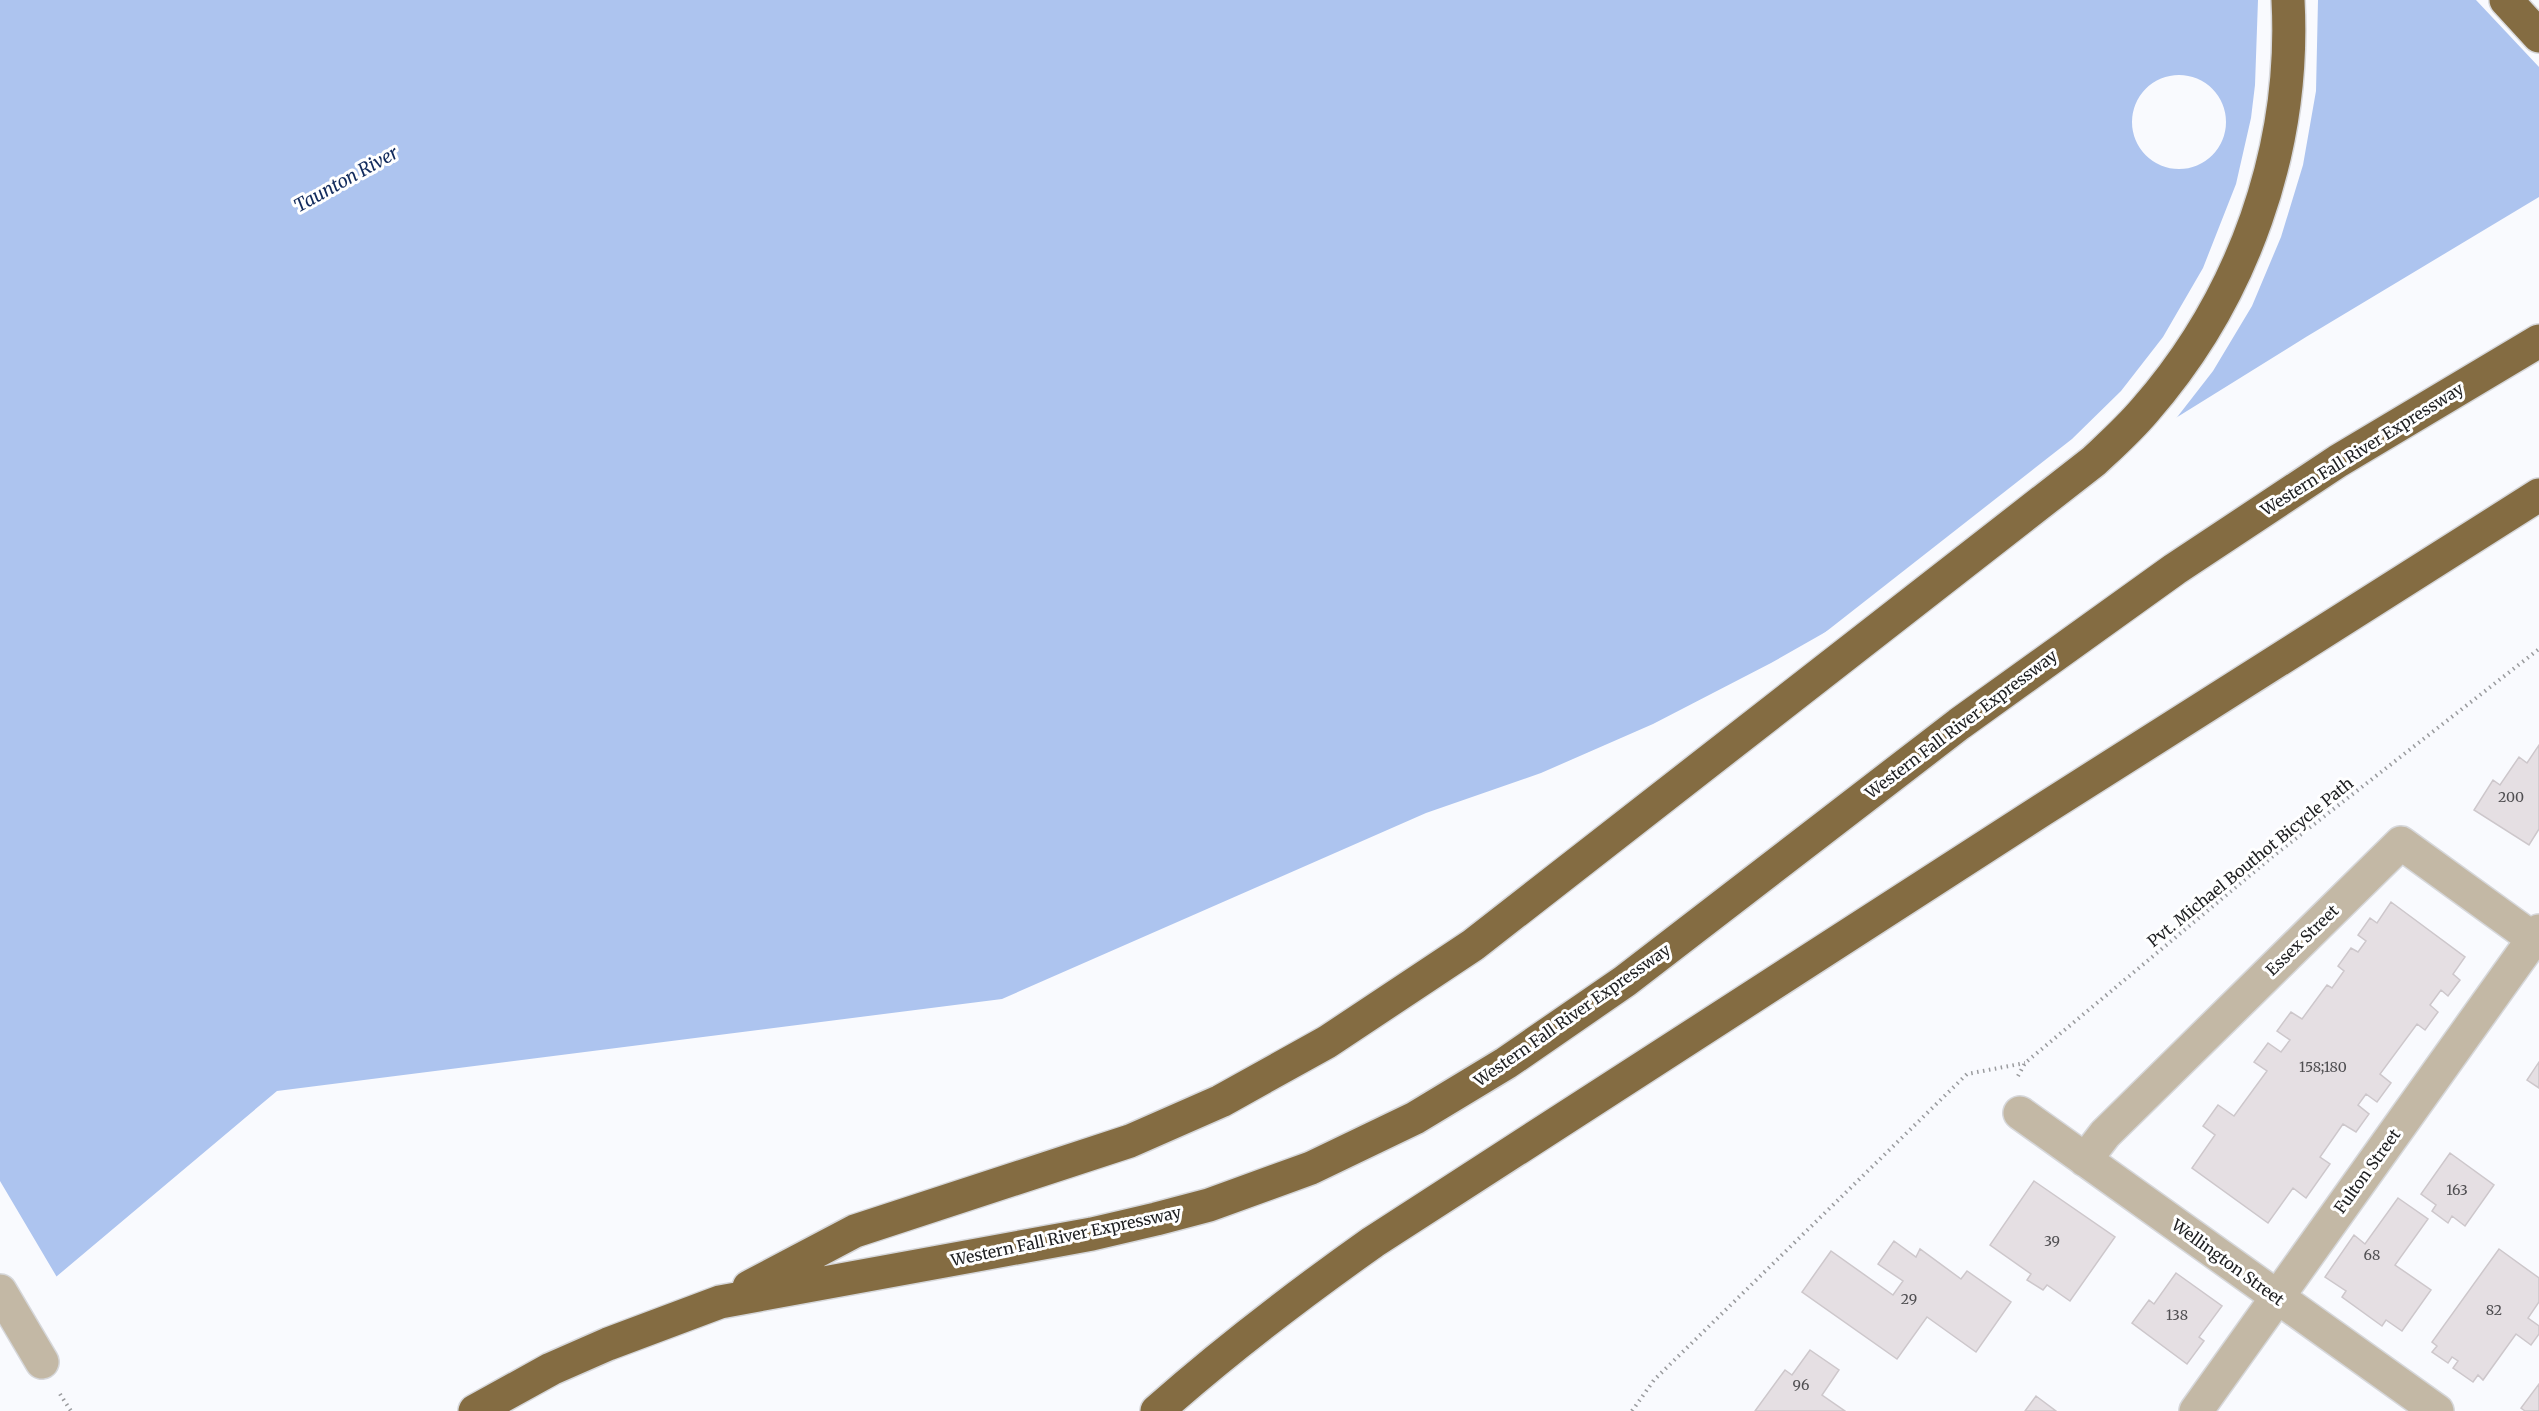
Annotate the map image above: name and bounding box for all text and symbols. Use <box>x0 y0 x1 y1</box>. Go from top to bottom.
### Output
water label: Taunton River <box>290 141 403 217</box>
street label: Western Fall River Expressway <box>2256 378 2468 520</box>
street label: Western Fall River Expressway <box>1860 645 2061 803</box>
street label: Pvt. Michael Bouthot Bicycle Path <box>2143 773 2357 951</box>
house number: 200 <box>2498 788 2524 806</box>
street label: Essex Street <box>2261 900 2343 980</box>
street label: Western Fall River Expressway <box>1469 939 1675 1091</box>
house number: 158;180 <box>2299 1058 2347 1076</box>
street label: Fulton Street <box>2330 1124 2405 1217</box>
house number: 163 <box>2446 1181 2468 1199</box>
street label: Western Fall River Expressway <box>948 1202 1184 1270</box>
street label: Wellington Street <box>2167 1214 2289 1310</box>
house number: 39 <box>2044 1232 2060 1250</box>
house number: 68 <box>2364 1246 2380 1264</box>
house number: 29 <box>1901 1290 1917 1308</box>
house number: 82 <box>2486 1301 2502 1319</box>
house number: 138 <box>2166 1306 2188 1324</box>
house number: 96 <box>1793 1376 1809 1394</box>

